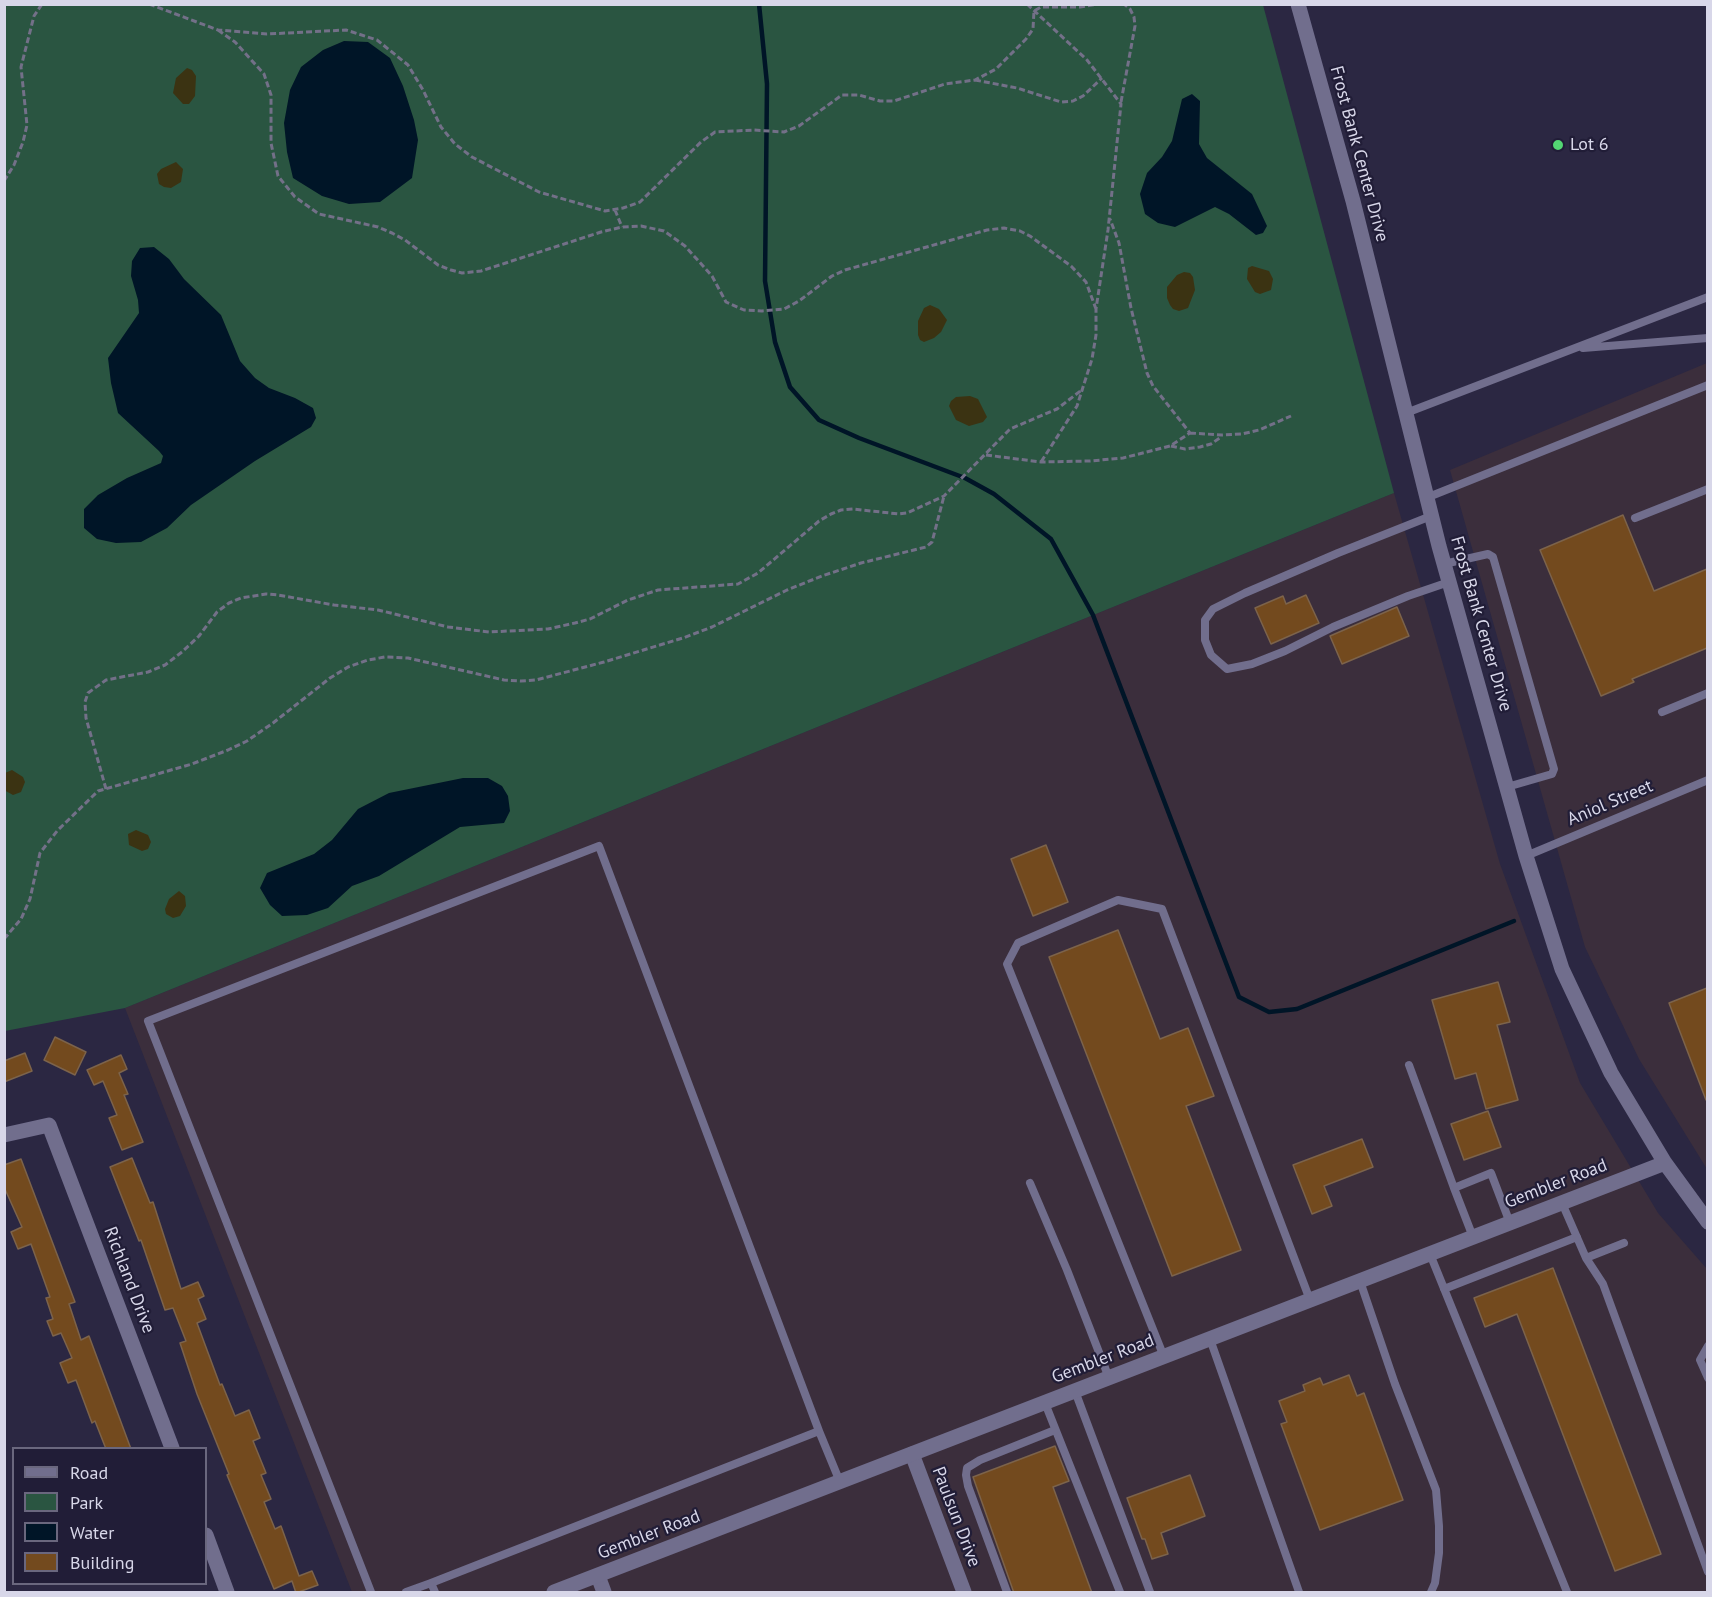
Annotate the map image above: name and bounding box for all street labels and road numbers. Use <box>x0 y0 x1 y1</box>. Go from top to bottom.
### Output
street label: Frost Bank Center Drive <box>1325 64 1393 244</box>
street label: Frost Bank Center Drive <box>1446 534 1516 714</box>
street label: Aniol Street <box>1564 775 1656 831</box>
street label: Gembler Road <box>1502 1155 1610 1213</box>
street label: Richland Drive <box>99 1224 159 1336</box>
street label: Gembler Road <box>1049 1330 1157 1388</box>
street label: Paulsun Drive <box>927 1464 985 1570</box>
street label: Gembler Road <box>595 1506 703 1564</box>

